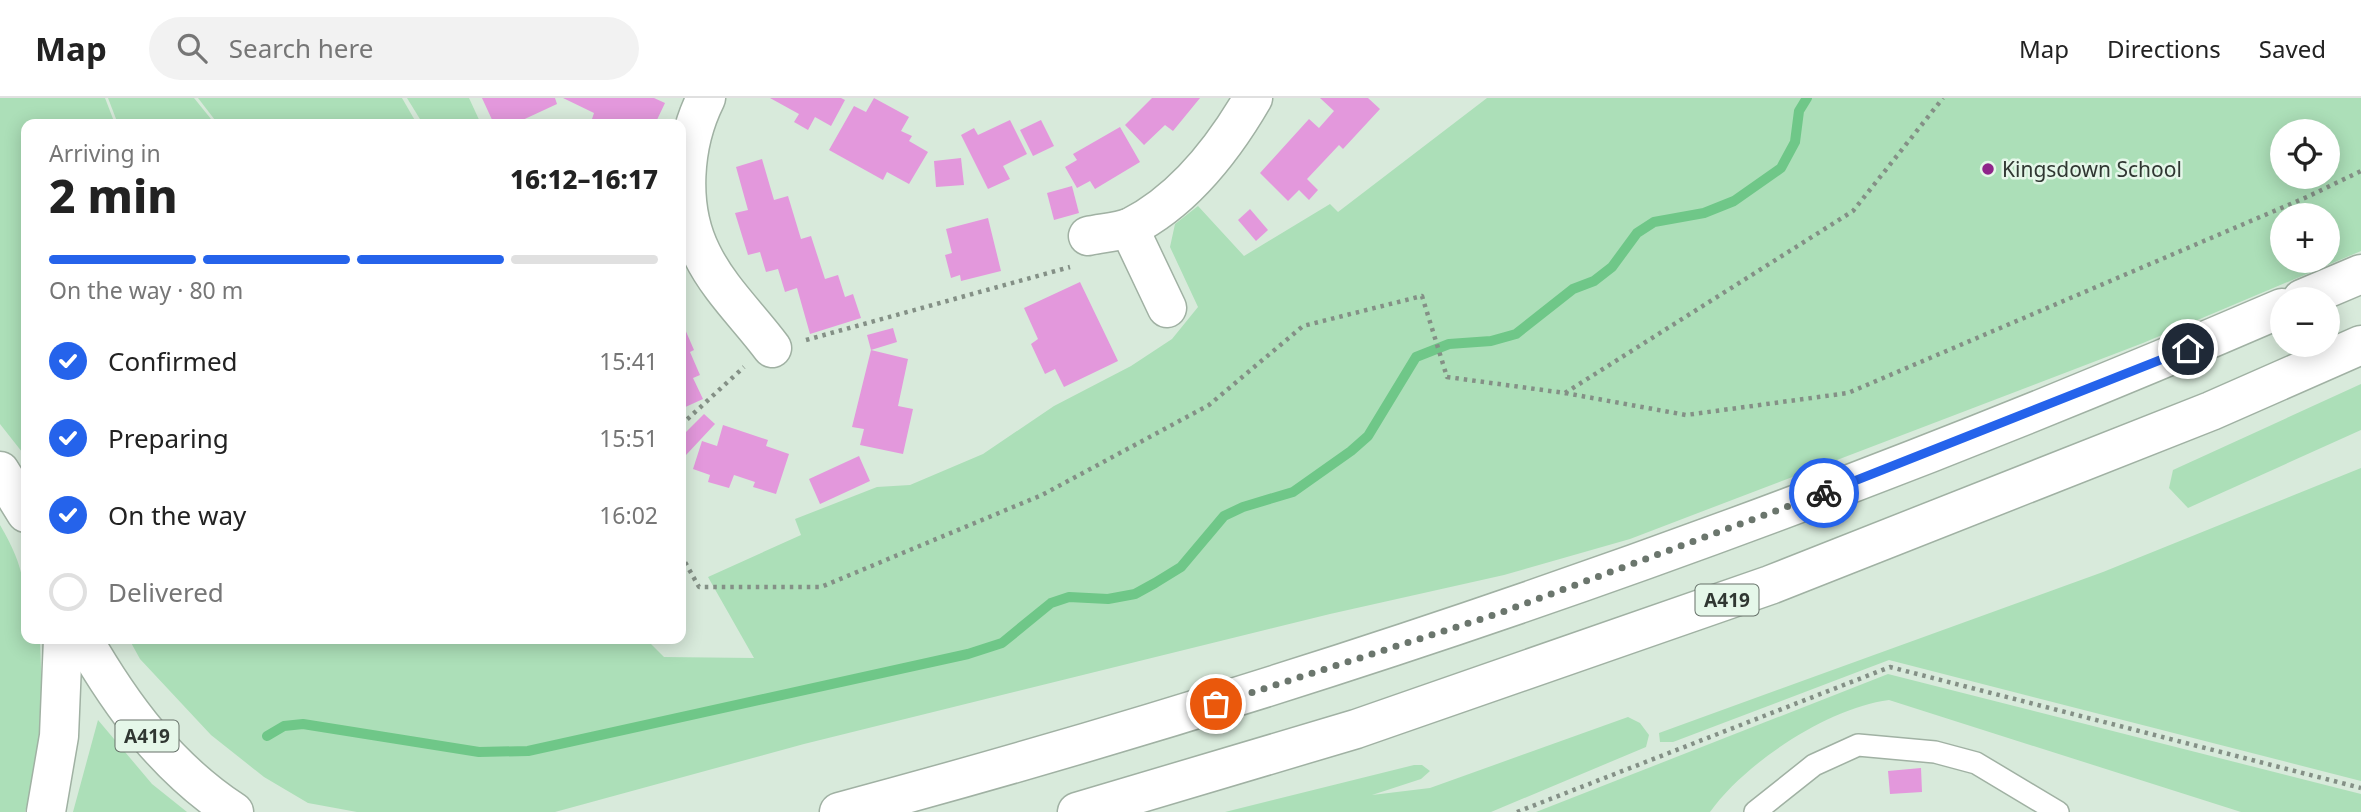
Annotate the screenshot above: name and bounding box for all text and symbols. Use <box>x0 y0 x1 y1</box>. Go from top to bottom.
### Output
search box <box>149 17 639 80</box>
text: Map <box>35 26 107 71</box>
icon: search <box>173 29 211 67</box>
text: Search here <box>229 30 373 66</box>
text: Map <box>2019 32 2069 65</box>
text: Directions <box>2107 32 2221 65</box>
text: Saved <box>2259 32 2326 65</box>
map controls <box>2270 119 2340 357</box>
button: locate <box>2270 119 2340 189</box>
text: Arriving in <box>49 137 161 169</box>
place label: Kingsdown School <box>2002 155 2182 183</box>
text: 16:12–16:17 <box>510 161 658 197</box>
marker: Kingsdown School <box>1980 161 1996 177</box>
text: 2 min <box>49 164 178 226</box>
button: + <box>2270 203 2340 273</box>
text: On the way · 80 m <box>49 274 243 306</box>
button: − <box>2270 287 2340 357</box>
pin <box>2158 319 2218 379</box>
icon: home <box>2169 330 2207 368</box>
icon: check <box>49 342 87 380</box>
text: Confirmed <box>108 343 238 379</box>
text: 15:41 <box>599 345 658 377</box>
icon: check <box>49 419 87 457</box>
text: Preparing <box>108 420 229 456</box>
text: 15:51 <box>599 422 658 454</box>
courier <box>1789 458 1859 528</box>
icon: bike <box>1805 474 1843 512</box>
icon: check <box>49 496 87 534</box>
text: On the way <box>108 497 246 533</box>
text: 16:02 <box>599 499 658 531</box>
text: Delivered <box>108 574 224 610</box>
road number: A419 <box>1696 584 1758 615</box>
pin <box>1186 674 1246 734</box>
icon: bag <box>1197 685 1235 723</box>
road number: A419 <box>116 720 178 751</box>

